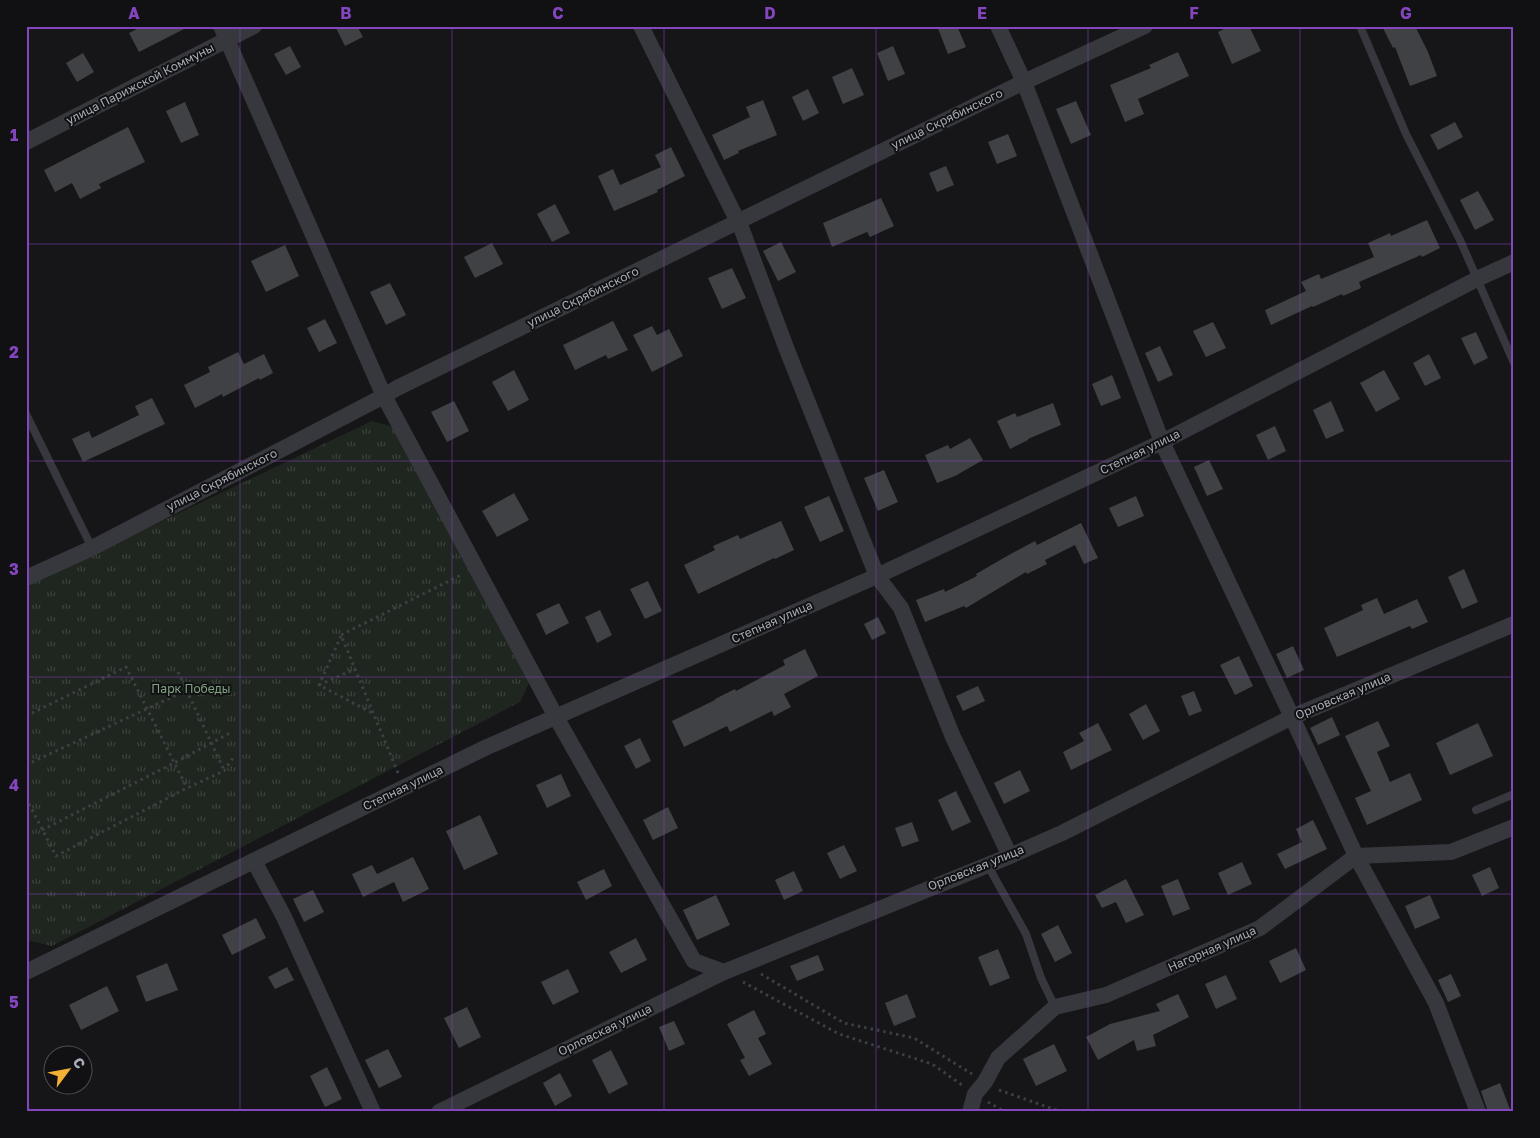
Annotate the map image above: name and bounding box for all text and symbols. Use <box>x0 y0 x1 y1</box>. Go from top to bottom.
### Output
text: A <box>128 3 140 23</box>
text: B <box>340 3 352 23</box>
text: C <box>552 3 564 23</box>
text: D <box>764 3 776 23</box>
text: E <box>977 3 987 23</box>
text: F <box>1189 3 1199 23</box>
text: G <box>1400 3 1412 23</box>
street label: улица Парижской Коммуны <box>63 40 216 128</box>
street label: улица Скрябинского <box>889 85 1005 152</box>
text: 1 <box>10 125 18 145</box>
street label: улица Скрябинского <box>525 263 641 330</box>
text: 2 <box>9 342 19 362</box>
street label: Степная улица <box>1097 426 1182 477</box>
street label: улица Скрябинского <box>164 445 280 514</box>
text: 3 <box>9 559 19 579</box>
street label: Степная улица <box>729 597 815 646</box>
street label: Орловская улица <box>1293 669 1393 722</box>
park label: Парк Победы <box>151 681 231 696</box>
street label: Степная улица <box>360 762 445 813</box>
text: 4 <box>9 775 19 795</box>
street label: Орловская улица <box>926 841 1026 894</box>
street label: Нагорная улица <box>1165 922 1258 975</box>
text: 5 <box>9 992 19 1012</box>
street label: Орловская улица <box>556 1000 654 1059</box>
north arrow <box>42 1046 92 1096</box>
text: С <box>70 1054 89 1072</box>

